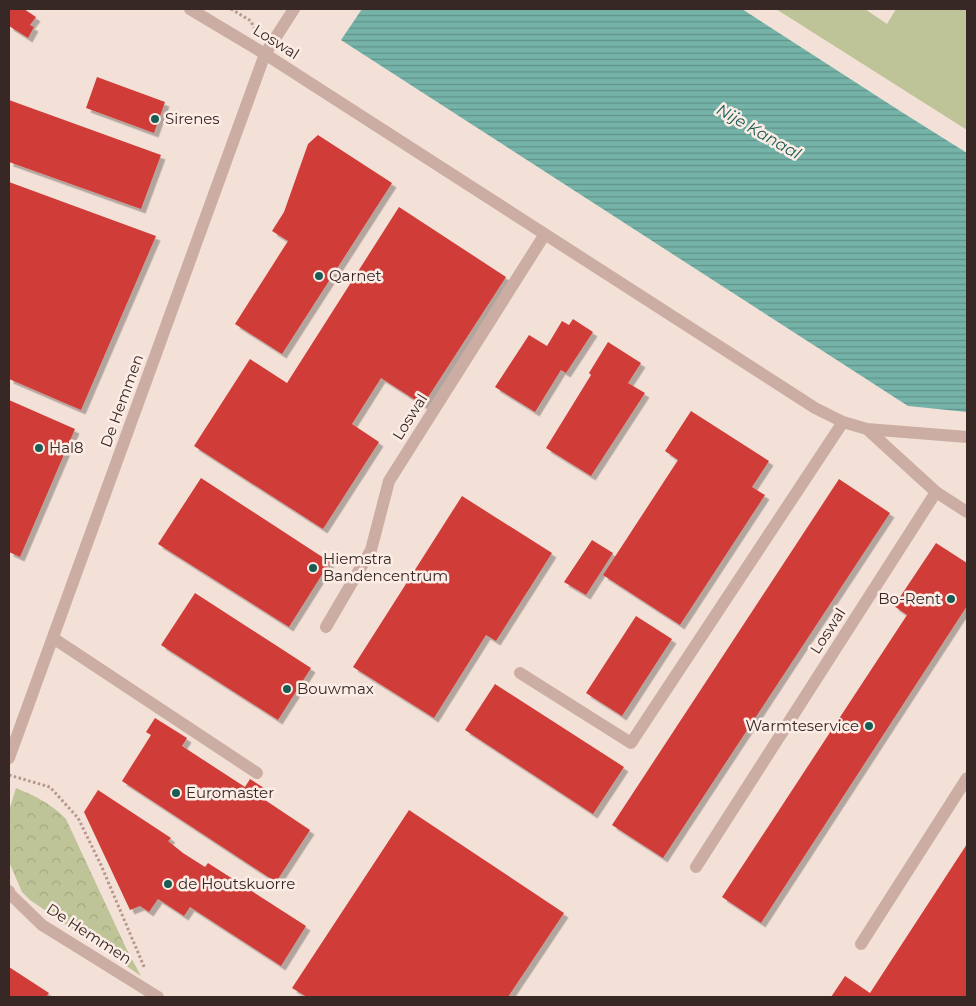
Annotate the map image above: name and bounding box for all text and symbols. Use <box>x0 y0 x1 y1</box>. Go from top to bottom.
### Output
street label: Loswal <box>250 20 303 63</box>
water label: Nije Kanaal <box>713 100 805 164</box>
place label: Sirenes <box>165 109 220 128</box>
marker: Sirenes <box>149 113 161 125</box>
place label: Qarnet <box>329 266 382 285</box>
marker: Qarnet <box>313 270 325 282</box>
street label: De Hemmen <box>96 352 147 450</box>
street label: Loswal <box>388 390 431 443</box>
place label: Hal8 <box>49 438 84 457</box>
marker: Hal8 <box>33 442 45 454</box>
place label: Hiemstra Bandencentrum <box>323 549 448 585</box>
marker: Hiemstra Bandencentrum <box>307 562 319 574</box>
place label: Bo-Rent <box>878 589 941 608</box>
marker: Bo-Rent <box>945 593 957 605</box>
street label: Loswal <box>806 604 849 657</box>
place label: Bouwmax <box>297 679 374 698</box>
marker: Bouwmax <box>281 683 293 695</box>
place label: Warmteservice <box>745 716 859 735</box>
marker: Warmteservice <box>863 720 875 732</box>
place label: Euromaster <box>186 783 274 802</box>
marker: Euromaster <box>170 787 182 799</box>
place label: de Houtskuorre <box>178 874 295 893</box>
marker: de Houtskuorre <box>162 878 174 890</box>
street label: De Hemmen <box>43 899 135 968</box>

